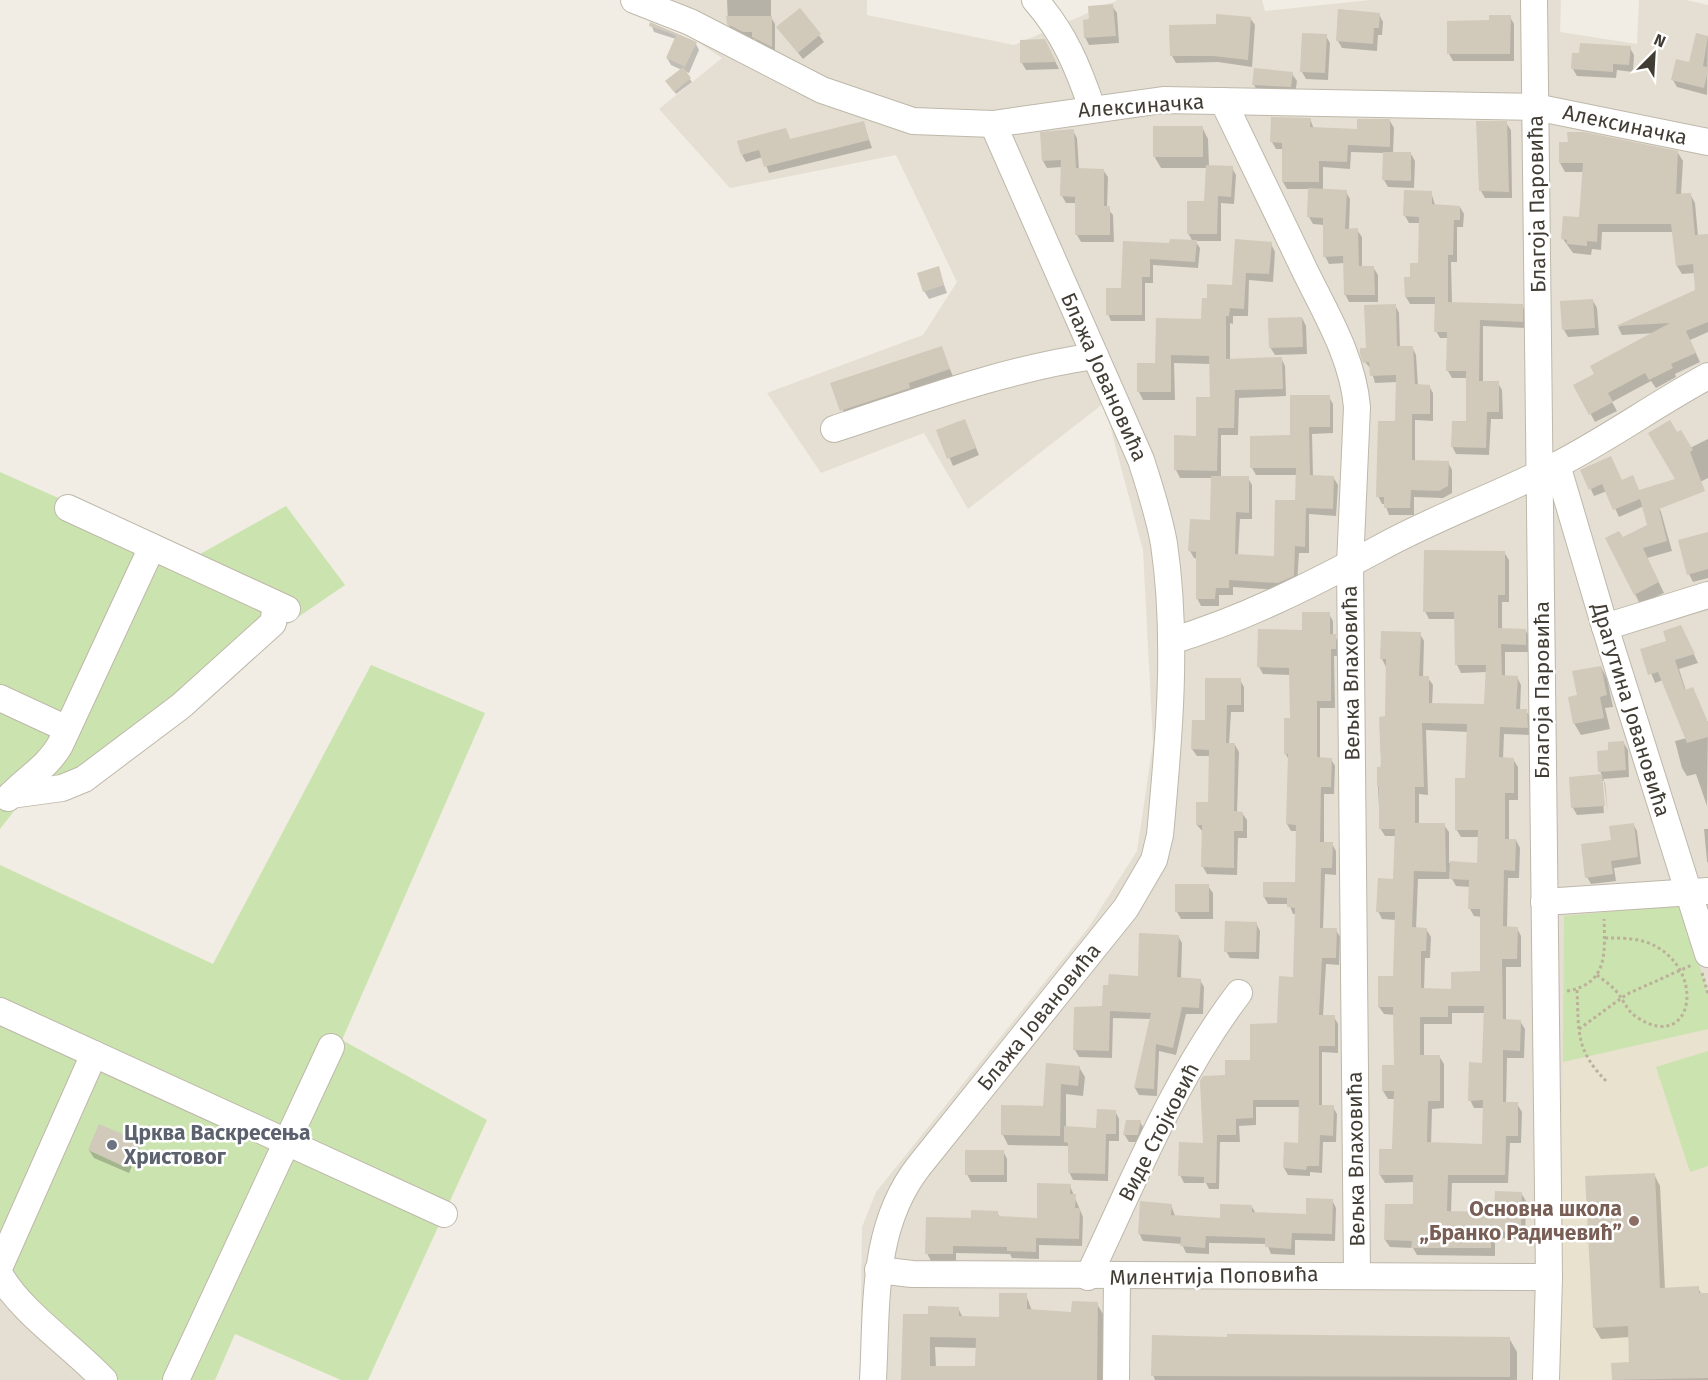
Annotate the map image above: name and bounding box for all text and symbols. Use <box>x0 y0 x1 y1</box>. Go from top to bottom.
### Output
north arrow <box>1624 24 1684 84</box>
text: N <box>1651 30 1669 52</box>
street label: Алексиначка <box>1077 89 1205 123</box>
street label: Алексиначка <box>1560 99 1690 151</box>
street label: Благоја Паровића <box>1522 115 1552 293</box>
street label: Блажа Јовановића <box>1055 289 1153 465</box>
street label: Вељка Влаховића <box>1336 585 1366 761</box>
street label: Драгутина Јовановића <box>1586 599 1676 820</box>
street label: Благоја Паровића <box>1529 601 1555 779</box>
street label: Блажа Јовановића <box>972 938 1106 1096</box>
street label: Виде Стојковић <box>1113 1059 1205 1205</box>
street label: Вељка Влаховића <box>1341 1071 1371 1247</box>
place label: Црква Васкресења Христовог <box>123 1120 310 1170</box>
marker: Црква Васкресења Христовог <box>105 1138 119 1152</box>
place label: Основна школа „Бранко Радичевић” <box>1420 1196 1622 1246</box>
marker: Основна школа „Бранко Радичевић” <box>1627 1214 1641 1228</box>
street label: Милентија Поповића <box>1109 1261 1319 1291</box>

